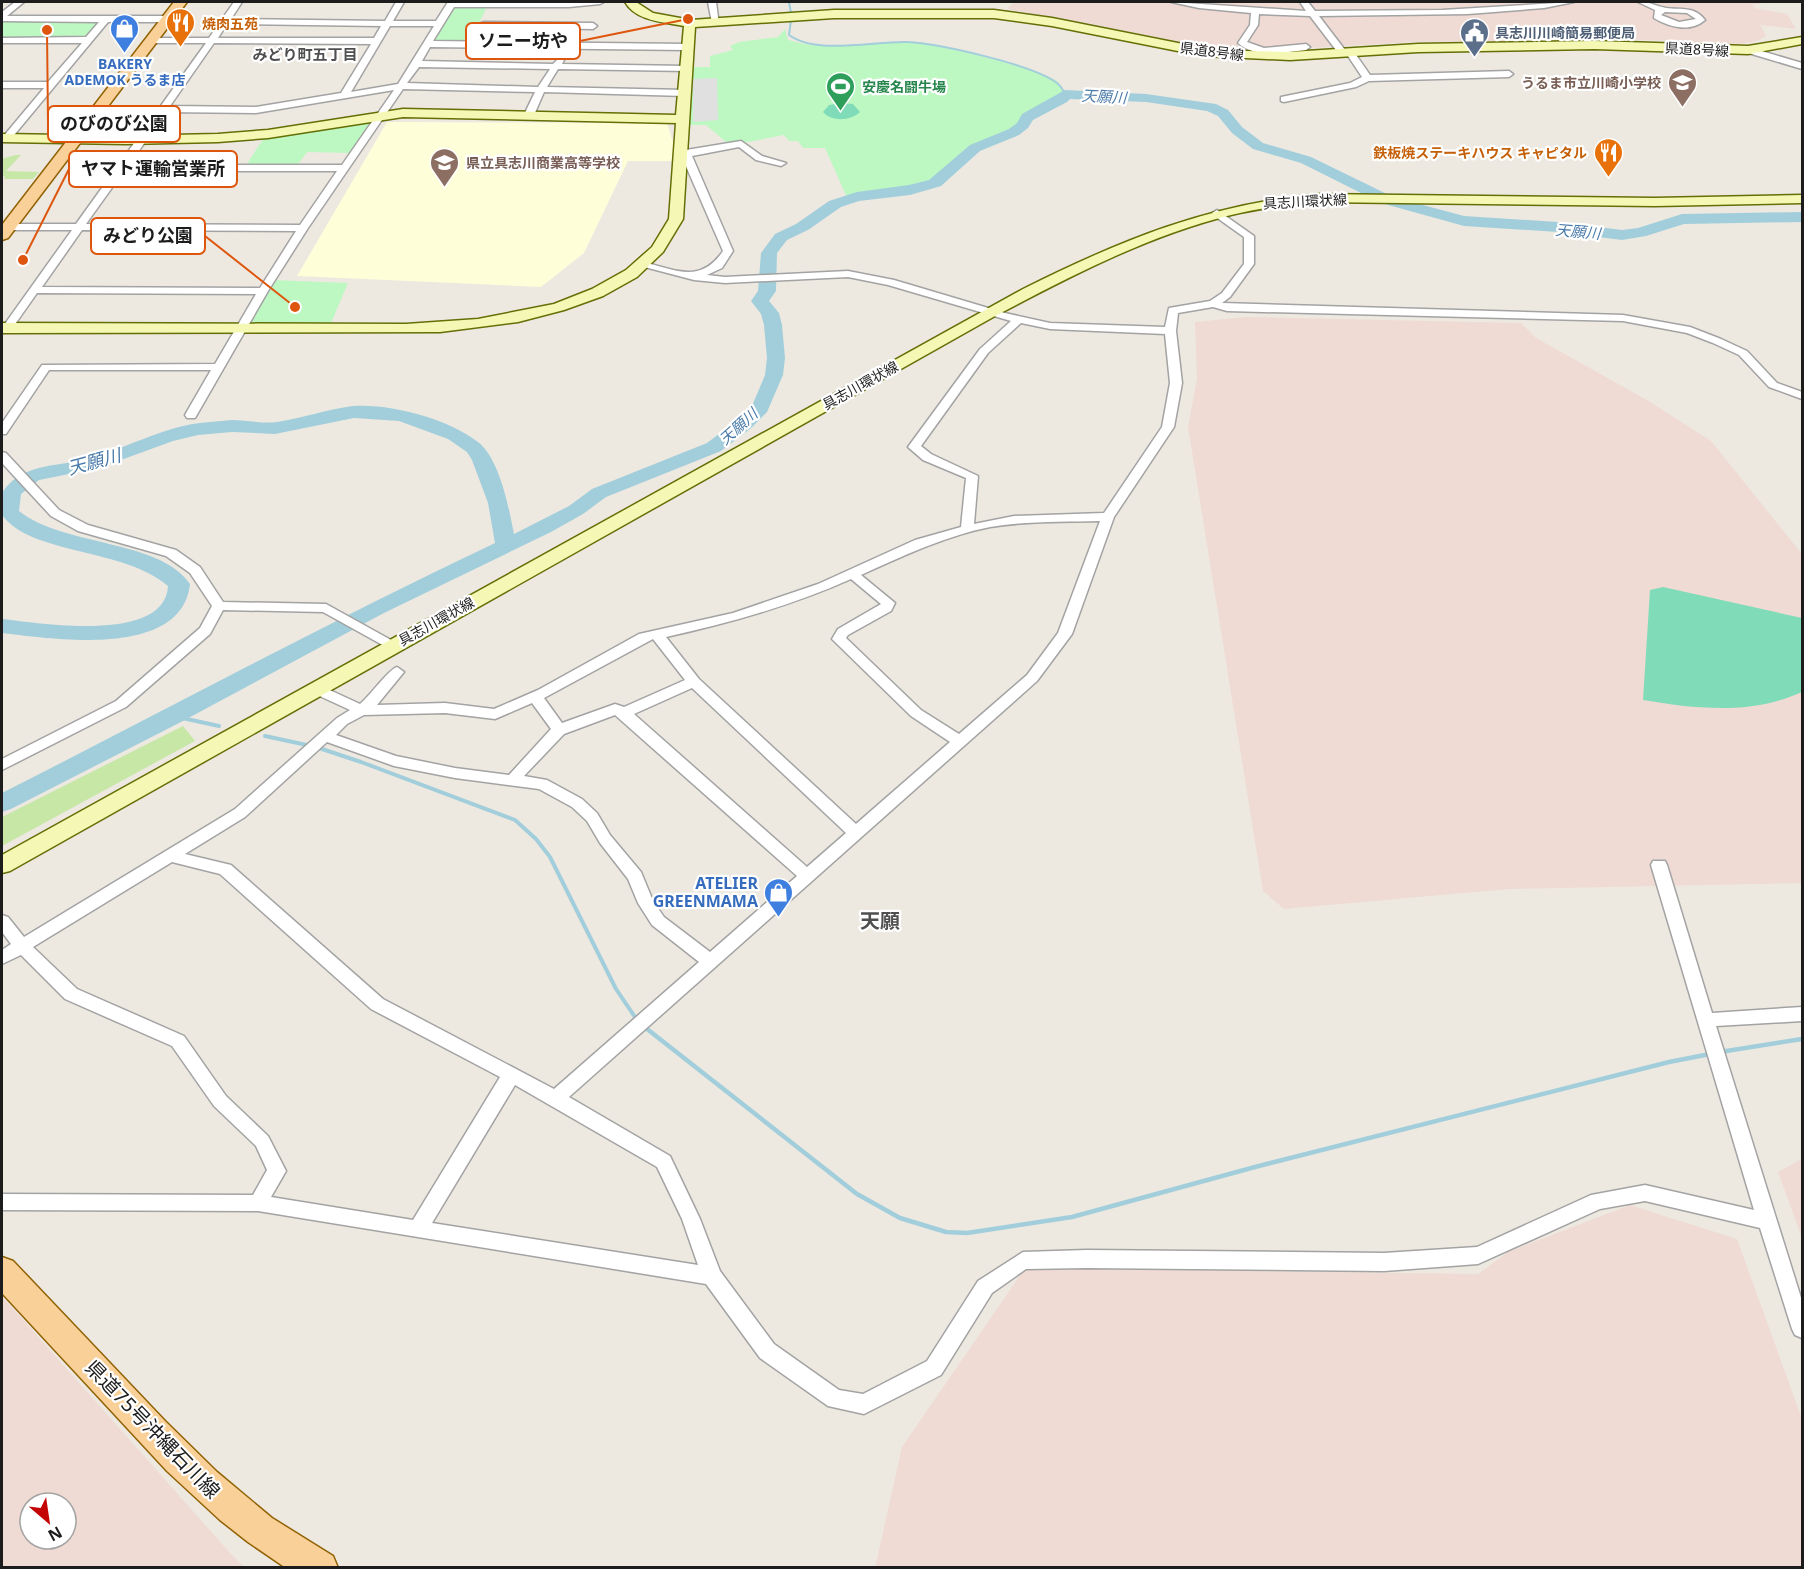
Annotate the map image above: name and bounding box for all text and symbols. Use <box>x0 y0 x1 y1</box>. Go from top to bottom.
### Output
restaurant icon: 焼肉五苑 <box>165 7 197 49</box>
shop icon: BAKERY ADEMOK うるま店 <box>109 13 141 55</box>
place label: 焼肉五苑 <box>202 14 258 33</box>
public building icon: 具志川川崎簡易郵便局 <box>1458 16 1490 58</box>
callout: ソニー坊や <box>466 23 580 59</box>
place label: 具志川川崎簡易郵便局 <box>1495 23 1635 42</box>
text: ソニー坊や <box>478 28 568 52</box>
street label: 県道8号線 <box>1179 38 1245 64</box>
street label: 県道8号線 <box>1665 38 1729 60</box>
district label: みどり町五丁目 <box>252 44 358 64</box>
place label: BAKERY ADEMOK うるま店 <box>65 54 186 89</box>
school or university icon: うるま市立川崎小学校 <box>1666 66 1698 108</box>
sports icon: 安慶名闘牛場 <box>825 70 857 112</box>
place label: うるま市立川崎小学校 <box>1521 73 1661 92</box>
place label: 安慶名闘牛場 <box>862 77 946 96</box>
water label: 天願川 <box>1081 85 1129 107</box>
callout: のびのび公園 <box>48 106 180 142</box>
text: のびのび公園 <box>60 111 168 135</box>
restaurant icon: 鉄板焼ステーキハウス キャピタル <box>1592 136 1624 178</box>
place label: 鉄板焼ステーキハウス キャピタル <box>1373 143 1587 162</box>
school or university icon: 県立具志川商業高等学校 <box>429 146 461 188</box>
callout: ヤマト運輸営業所 <box>69 151 237 187</box>
place label: 県立具志川商業高等学校 <box>466 153 620 172</box>
text: ヤマト運輸営業所 <box>81 156 225 180</box>
street label: 具志川環状線 <box>1263 189 1347 213</box>
callout: みどり公園 <box>91 218 205 254</box>
water label: 天願川 <box>1555 219 1603 243</box>
text: みどり公園 <box>103 223 193 247</box>
street label: 具志川環状線 <box>819 356 901 414</box>
water label: 天願川 <box>715 402 763 448</box>
water label: 天願川 <box>65 442 125 480</box>
street label: 具志川環状線 <box>395 592 477 650</box>
place label: ATELIER GREENMAMA <box>653 872 759 912</box>
shop icon: ATELIER GREENMAMA <box>763 876 795 918</box>
district label: 天願 <box>860 907 900 934</box>
street label: 県道75号沖縄石川線 <box>80 1354 226 1504</box>
north arrow <box>18 1491 78 1551</box>
text: N <box>44 1521 66 1547</box>

